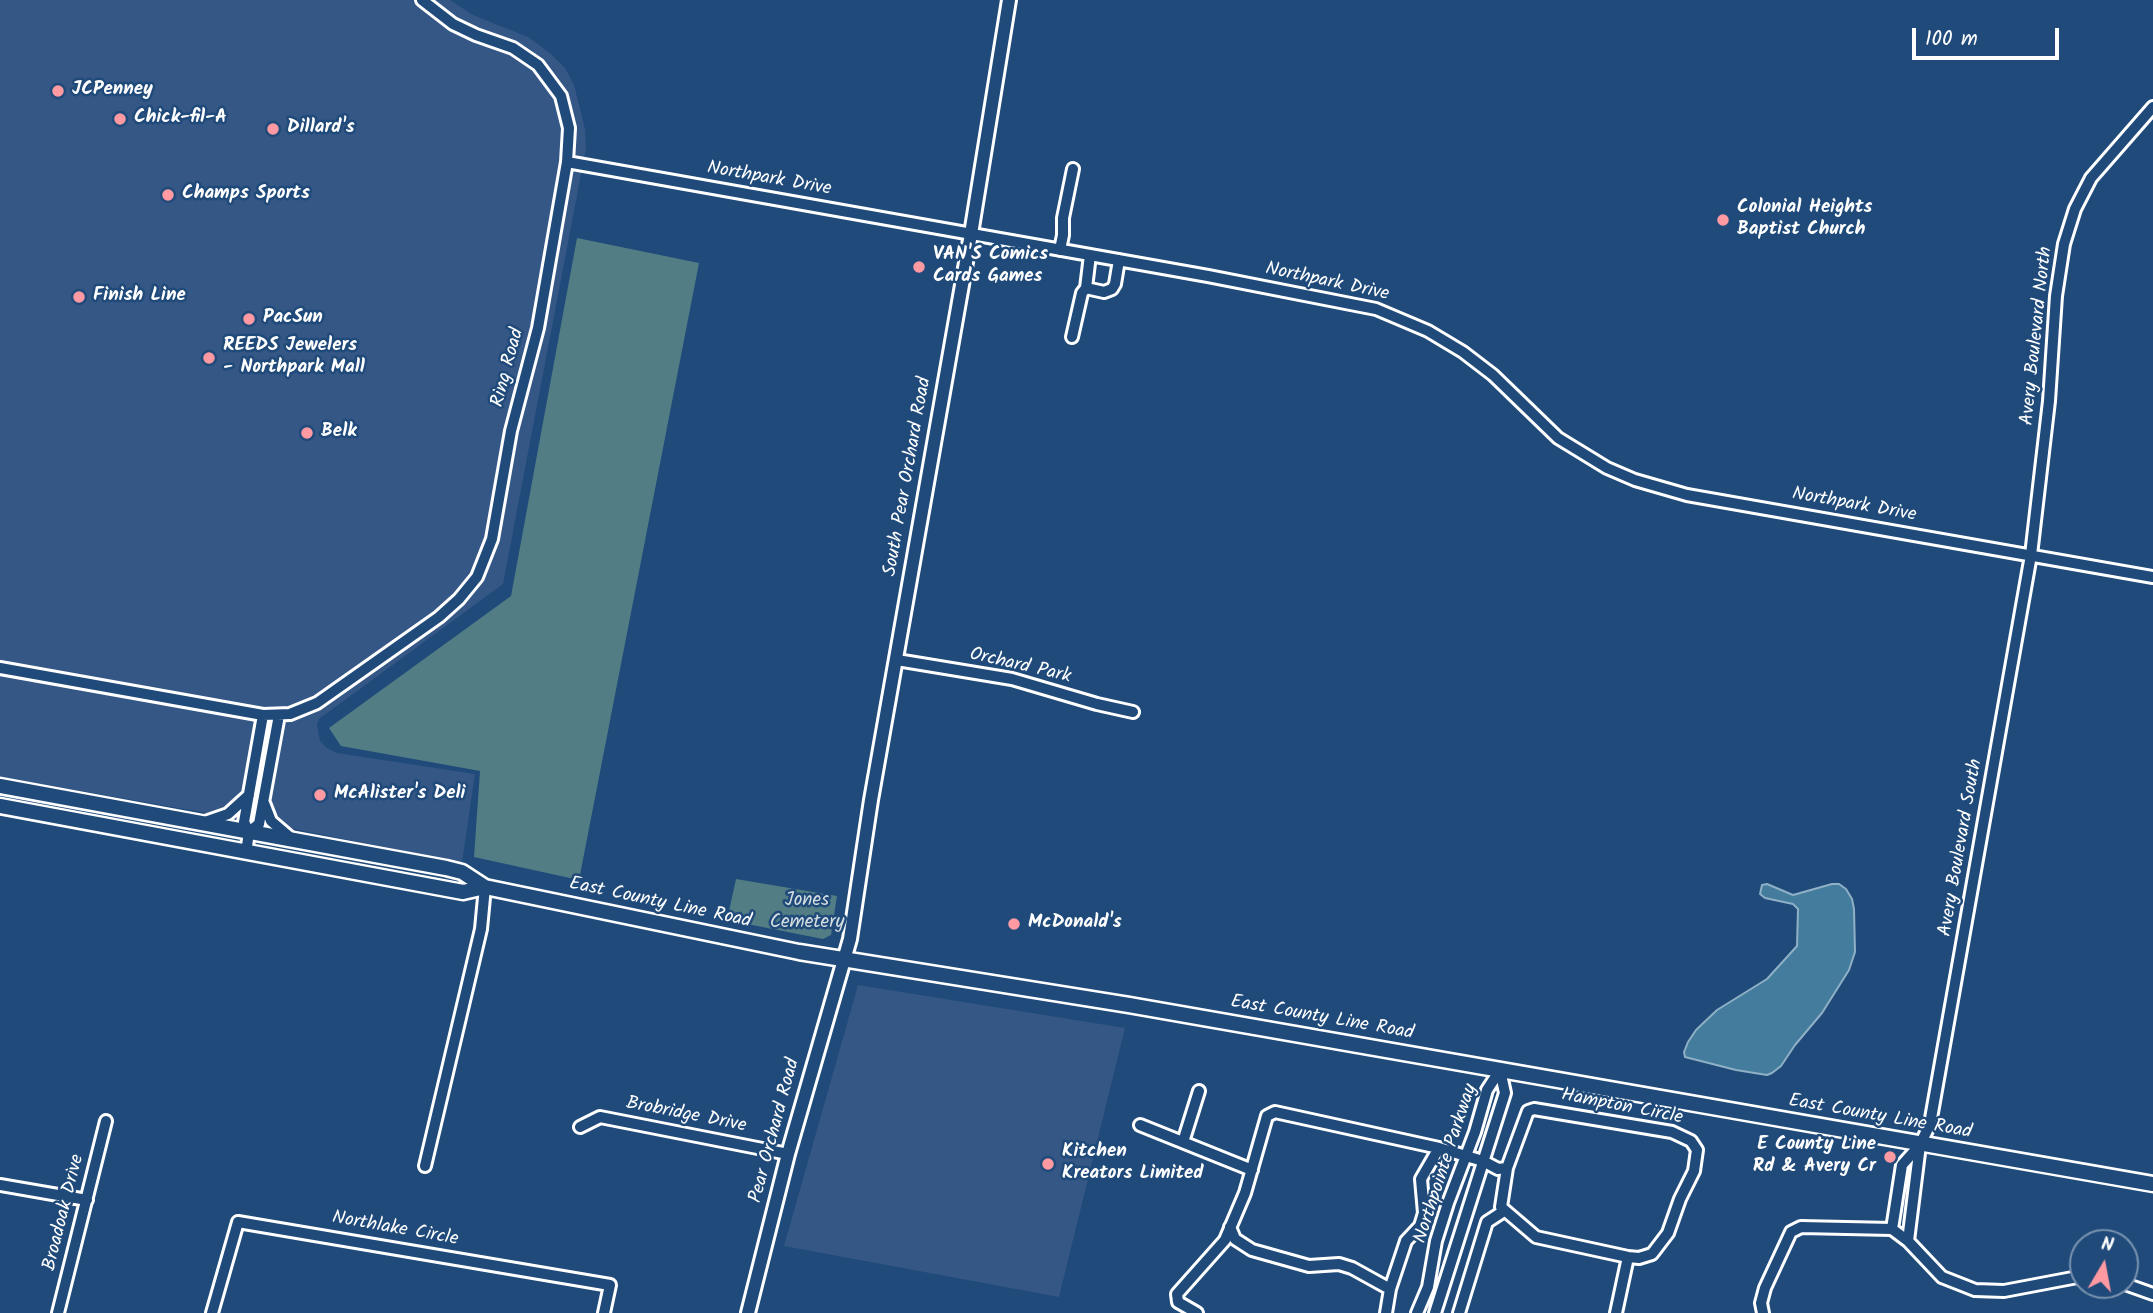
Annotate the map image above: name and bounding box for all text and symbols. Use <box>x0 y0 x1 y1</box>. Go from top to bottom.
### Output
scale bar <box>1915 14 2062 58</box>
text: 100 m <box>1925 23 1978 56</box>
place label: JCPenney <box>72 80 153 102</box>
marker: JCPenney <box>50 83 66 99</box>
place label: Chick-fil-A <box>134 108 227 130</box>
marker: Chick-fil-A <box>112 111 128 127</box>
place label: Dillard's <box>287 118 355 140</box>
marker: Dillard's <box>265 121 281 137</box>
street label: Northpark Drive <box>705 158 833 202</box>
place label: Champs Sports <box>182 184 310 206</box>
marker: Champs Sports <box>160 187 176 203</box>
place label: Colonial Heights Baptist Church <box>1737 198 1872 242</box>
marker: Colonial Heights Baptist Church <box>1715 212 1731 228</box>
place label: VAN'S Comics Cards Games <box>933 245 1048 289</box>
street label: Avery Boulevard North <box>2017 245 2059 427</box>
marker: VAN'S Comics Cards Games <box>911 259 927 275</box>
street label: Northpark Drive <box>1263 259 1391 307</box>
place label: Finish Line <box>93 286 186 308</box>
marker: Finish Line <box>71 289 87 305</box>
place label: PacSun <box>263 308 323 330</box>
marker: PacSun <box>241 311 257 327</box>
street label: Ring Road <box>488 326 530 410</box>
place label: REEDS Jewelers - Northpark Mall <box>223 336 365 380</box>
marker: REEDS Jewelers - Northpark Mall <box>201 350 217 366</box>
street label: South Pear Orchard Road <box>880 376 938 578</box>
place label: Belk <box>321 422 357 444</box>
marker: Belk <box>299 425 315 441</box>
street label: Northpark Drive <box>1790 484 1918 528</box>
street label: Orchard Park <box>967 644 1073 690</box>
street label: Avery Boulevard South <box>1935 758 1989 938</box>
place label: McAlister's Deli <box>334 784 465 806</box>
marker: McAlister's Deli <box>312 787 328 803</box>
street label: East County Line Road <box>567 874 753 934</box>
park label: Jones Cemetery <box>770 891 844 935</box>
place label: McDonald's <box>1028 913 1122 935</box>
marker: McDonald's <box>1006 916 1022 932</box>
street label: East County Line Road <box>1229 992 1415 1046</box>
street label: Pear Orchard Road <box>746 1056 806 1206</box>
street label: Northpointe Parkway <box>1410 1081 1484 1247</box>
street label: Hampton Circle <box>1559 1085 1685 1131</box>
street label: East County Line Road <box>1787 1091 1973 1145</box>
street label: Brobridge Drive <box>624 1093 748 1139</box>
place label: E County Line Rd & Avery Cr <box>1753 1135 1876 1179</box>
place label: Kitchen Kreators Limited <box>1062 1142 1203 1186</box>
marker: E County Line Rd & Avery Cr <box>1882 1149 1898 1165</box>
street label: Broadoak Drive <box>40 1152 90 1274</box>
marker: Kitchen Kreators Limited <box>1040 1156 1056 1172</box>
street label: Northlake Circle <box>330 1208 460 1252</box>
north arrow <box>2069 1229 2139 1299</box>
text: N <box>2099 1229 2116 1261</box>

